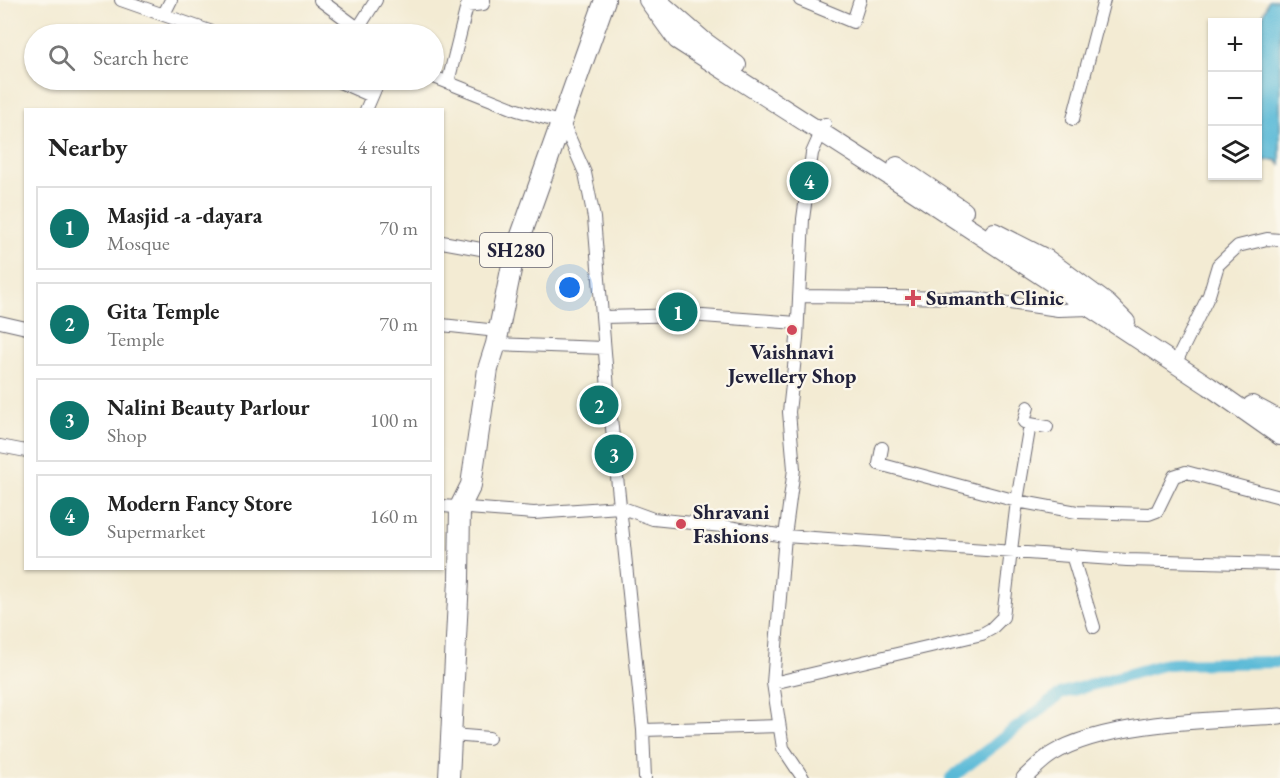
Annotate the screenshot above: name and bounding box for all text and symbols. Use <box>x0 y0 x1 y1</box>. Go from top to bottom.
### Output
map controls <box>1208 18 1262 180</box>
button: + <box>1208 18 1262 72</box>
search box <box>24 24 444 90</box>
icon: search <box>45 41 78 74</box>
text: Search here <box>93 43 188 72</box>
button: − <box>1208 72 1262 126</box>
button: layers <box>1208 126 1262 180</box>
text: Nearby <box>48 130 128 164</box>
text: 4 results <box>357 134 420 160</box>
pin: 4 <box>790 158 828 204</box>
text: Masjid -a -dayara <box>107 201 262 230</box>
text: 1 <box>64 215 75 241</box>
text: 70 m <box>379 215 418 241</box>
text: Mosque <box>107 230 170 256</box>
road number: SH280 <box>480 233 552 267</box>
your location <box>555 273 584 302</box>
place label: Sumanth Clinic <box>926 284 1064 311</box>
marker: Sumanth Clinic <box>904 289 922 307</box>
pin: 1 <box>658 290 698 334</box>
text: Gita Temple <box>107 297 219 326</box>
text: 2 <box>64 311 75 337</box>
text: 70 m <box>379 311 418 337</box>
marker: Vaishnavi Jewellery Shop <box>785 323 799 337</box>
text: Temple <box>107 326 164 352</box>
place label: Vaishnavi Jewellery Shop <box>726 338 857 389</box>
pin: 2 <box>580 382 618 428</box>
text: Nalini Beauty Parlour <box>107 393 309 422</box>
text: 3 <box>64 407 75 433</box>
text: 100 m <box>370 407 418 433</box>
text: Shop <box>107 422 147 448</box>
pin: 3 <box>594 432 634 476</box>
text: Modern Fancy Store <box>107 489 292 518</box>
place label: Shravani Fashions <box>693 498 769 549</box>
text: 4 <box>64 503 75 529</box>
text: 160 m <box>370 503 418 529</box>
marker: Shravani Fashions <box>674 517 688 531</box>
text: Supermarket <box>107 518 205 544</box>

